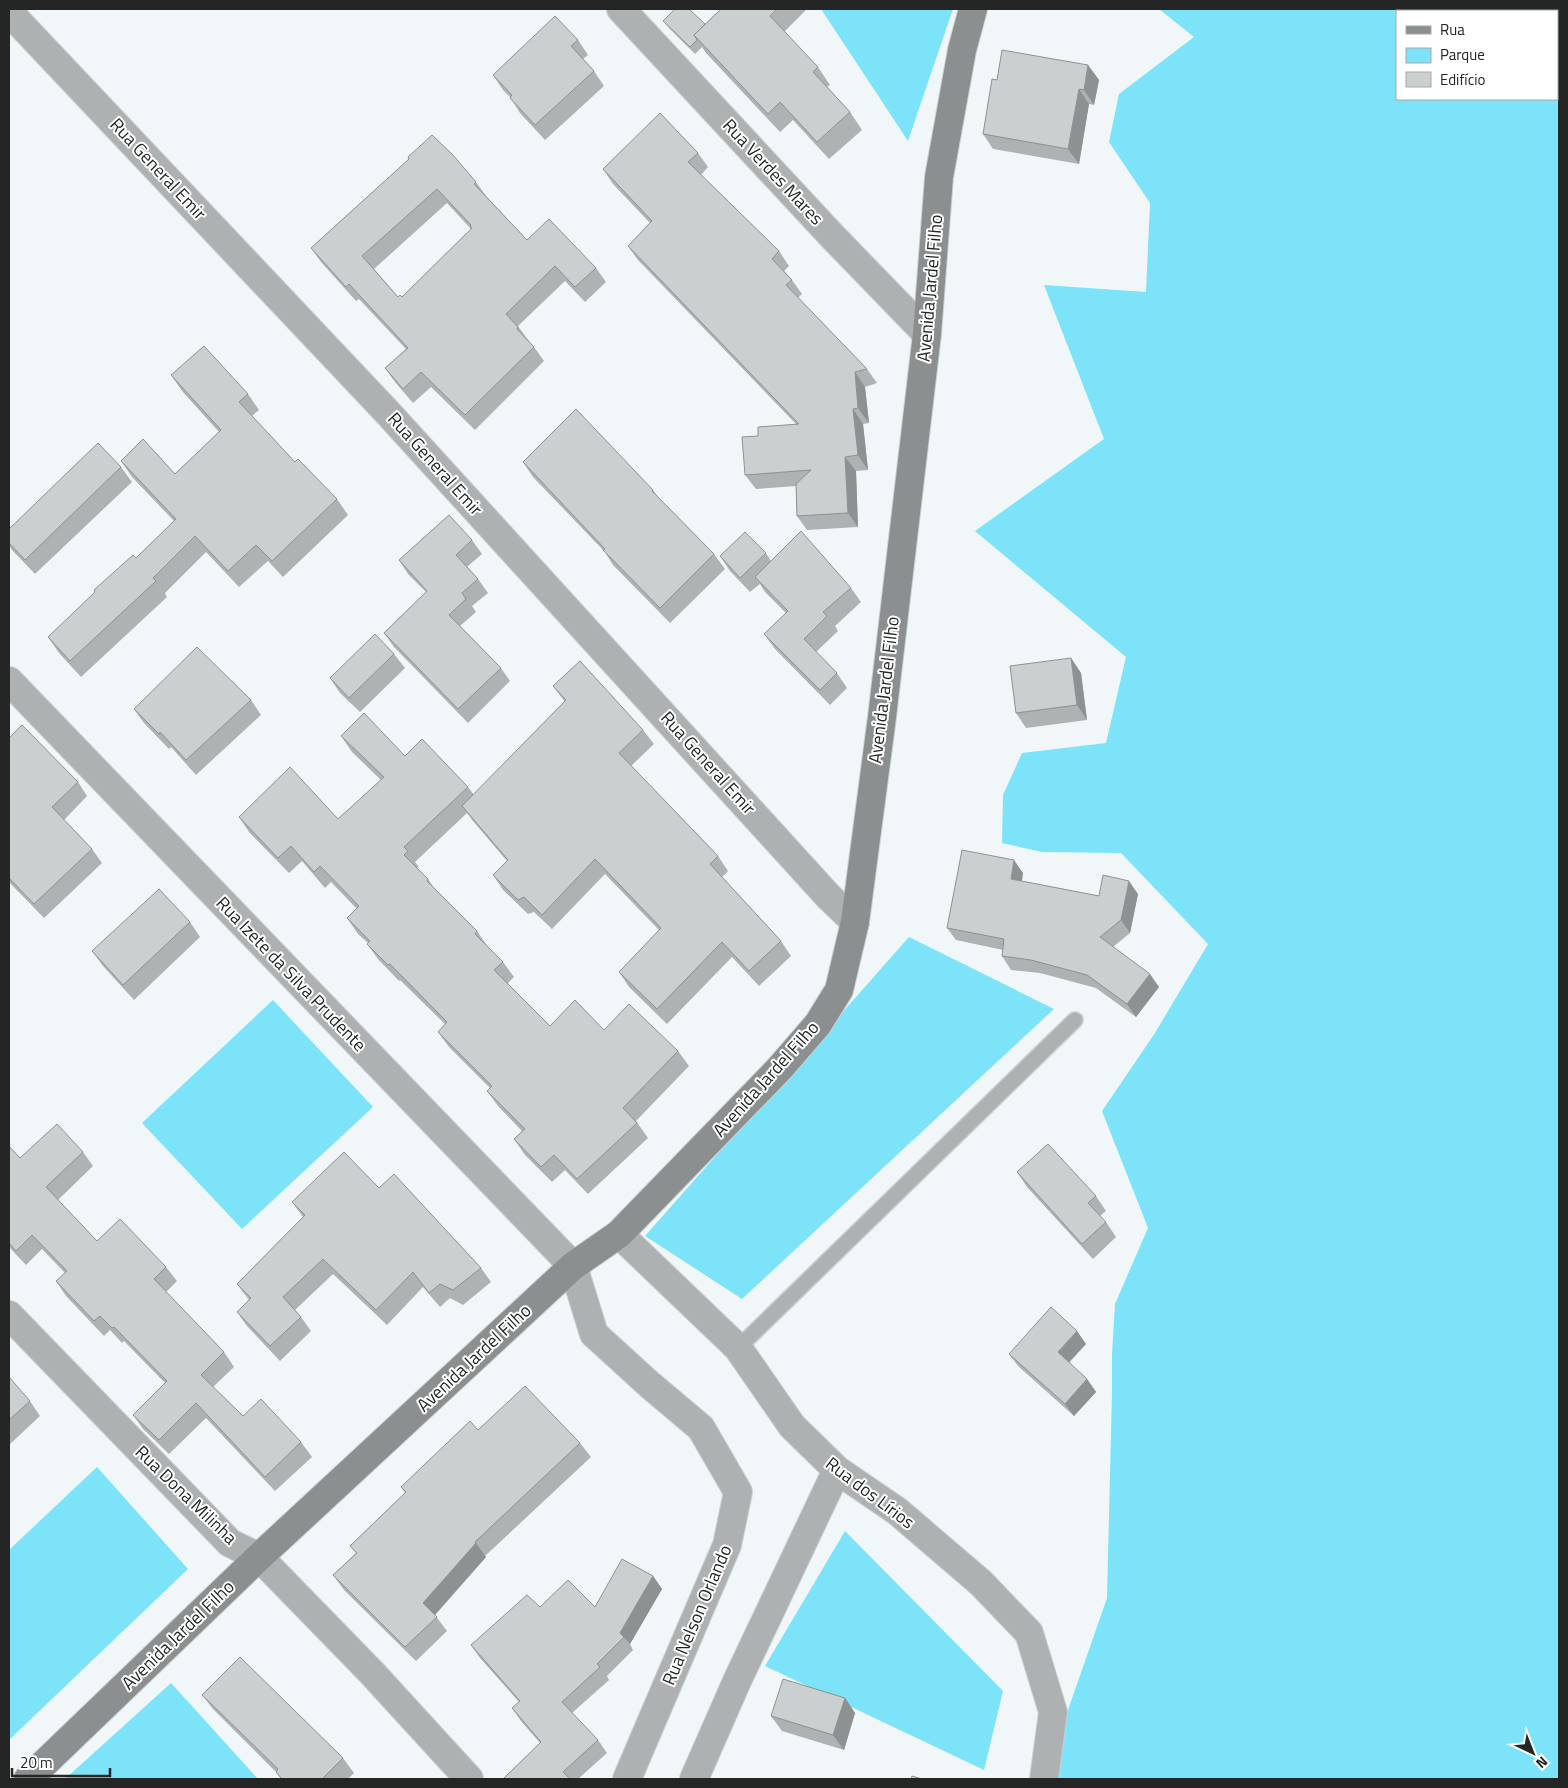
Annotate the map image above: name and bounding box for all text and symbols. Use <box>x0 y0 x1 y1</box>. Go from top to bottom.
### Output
legend <box>1396 10 1558 100</box>
text: Rua <box>1440 18 1465 41</box>
text: Parque <box>1440 43 1485 66</box>
text: Edifício <box>1440 68 1485 91</box>
street label: Rua General Emir <box>104 112 213 226</box>
street label: Rua Verdes Mares <box>717 112 830 231</box>
street label: Avenida Jardel Filho <box>910 213 949 363</box>
street label: Rua General Emir <box>381 406 489 521</box>
street label: Avenida Jardel Filho <box>861 615 906 765</box>
street label: Rua General Emir <box>654 705 762 820</box>
street label: Rua Izete da Silva Prudente <box>210 890 373 1057</box>
street label: Avenida Jardel Filho <box>706 1015 825 1143</box>
street label: Avenida Jardel Filho <box>410 1297 537 1418</box>
street label: Rua Dona Milinha <box>129 1439 244 1550</box>
street label: Rua dos Lírios <box>820 1450 921 1535</box>
street label: Rua Nelson Orlando <box>655 1540 738 1689</box>
street label: Avenida Jardel Filho <box>115 1574 240 1696</box>
north arrow <box>1508 1728 1558 1778</box>
scale bar <box>12 1746 110 1778</box>
text: 20 m <box>20 1751 53 1774</box>
text: N <box>1531 1752 1553 1774</box>

